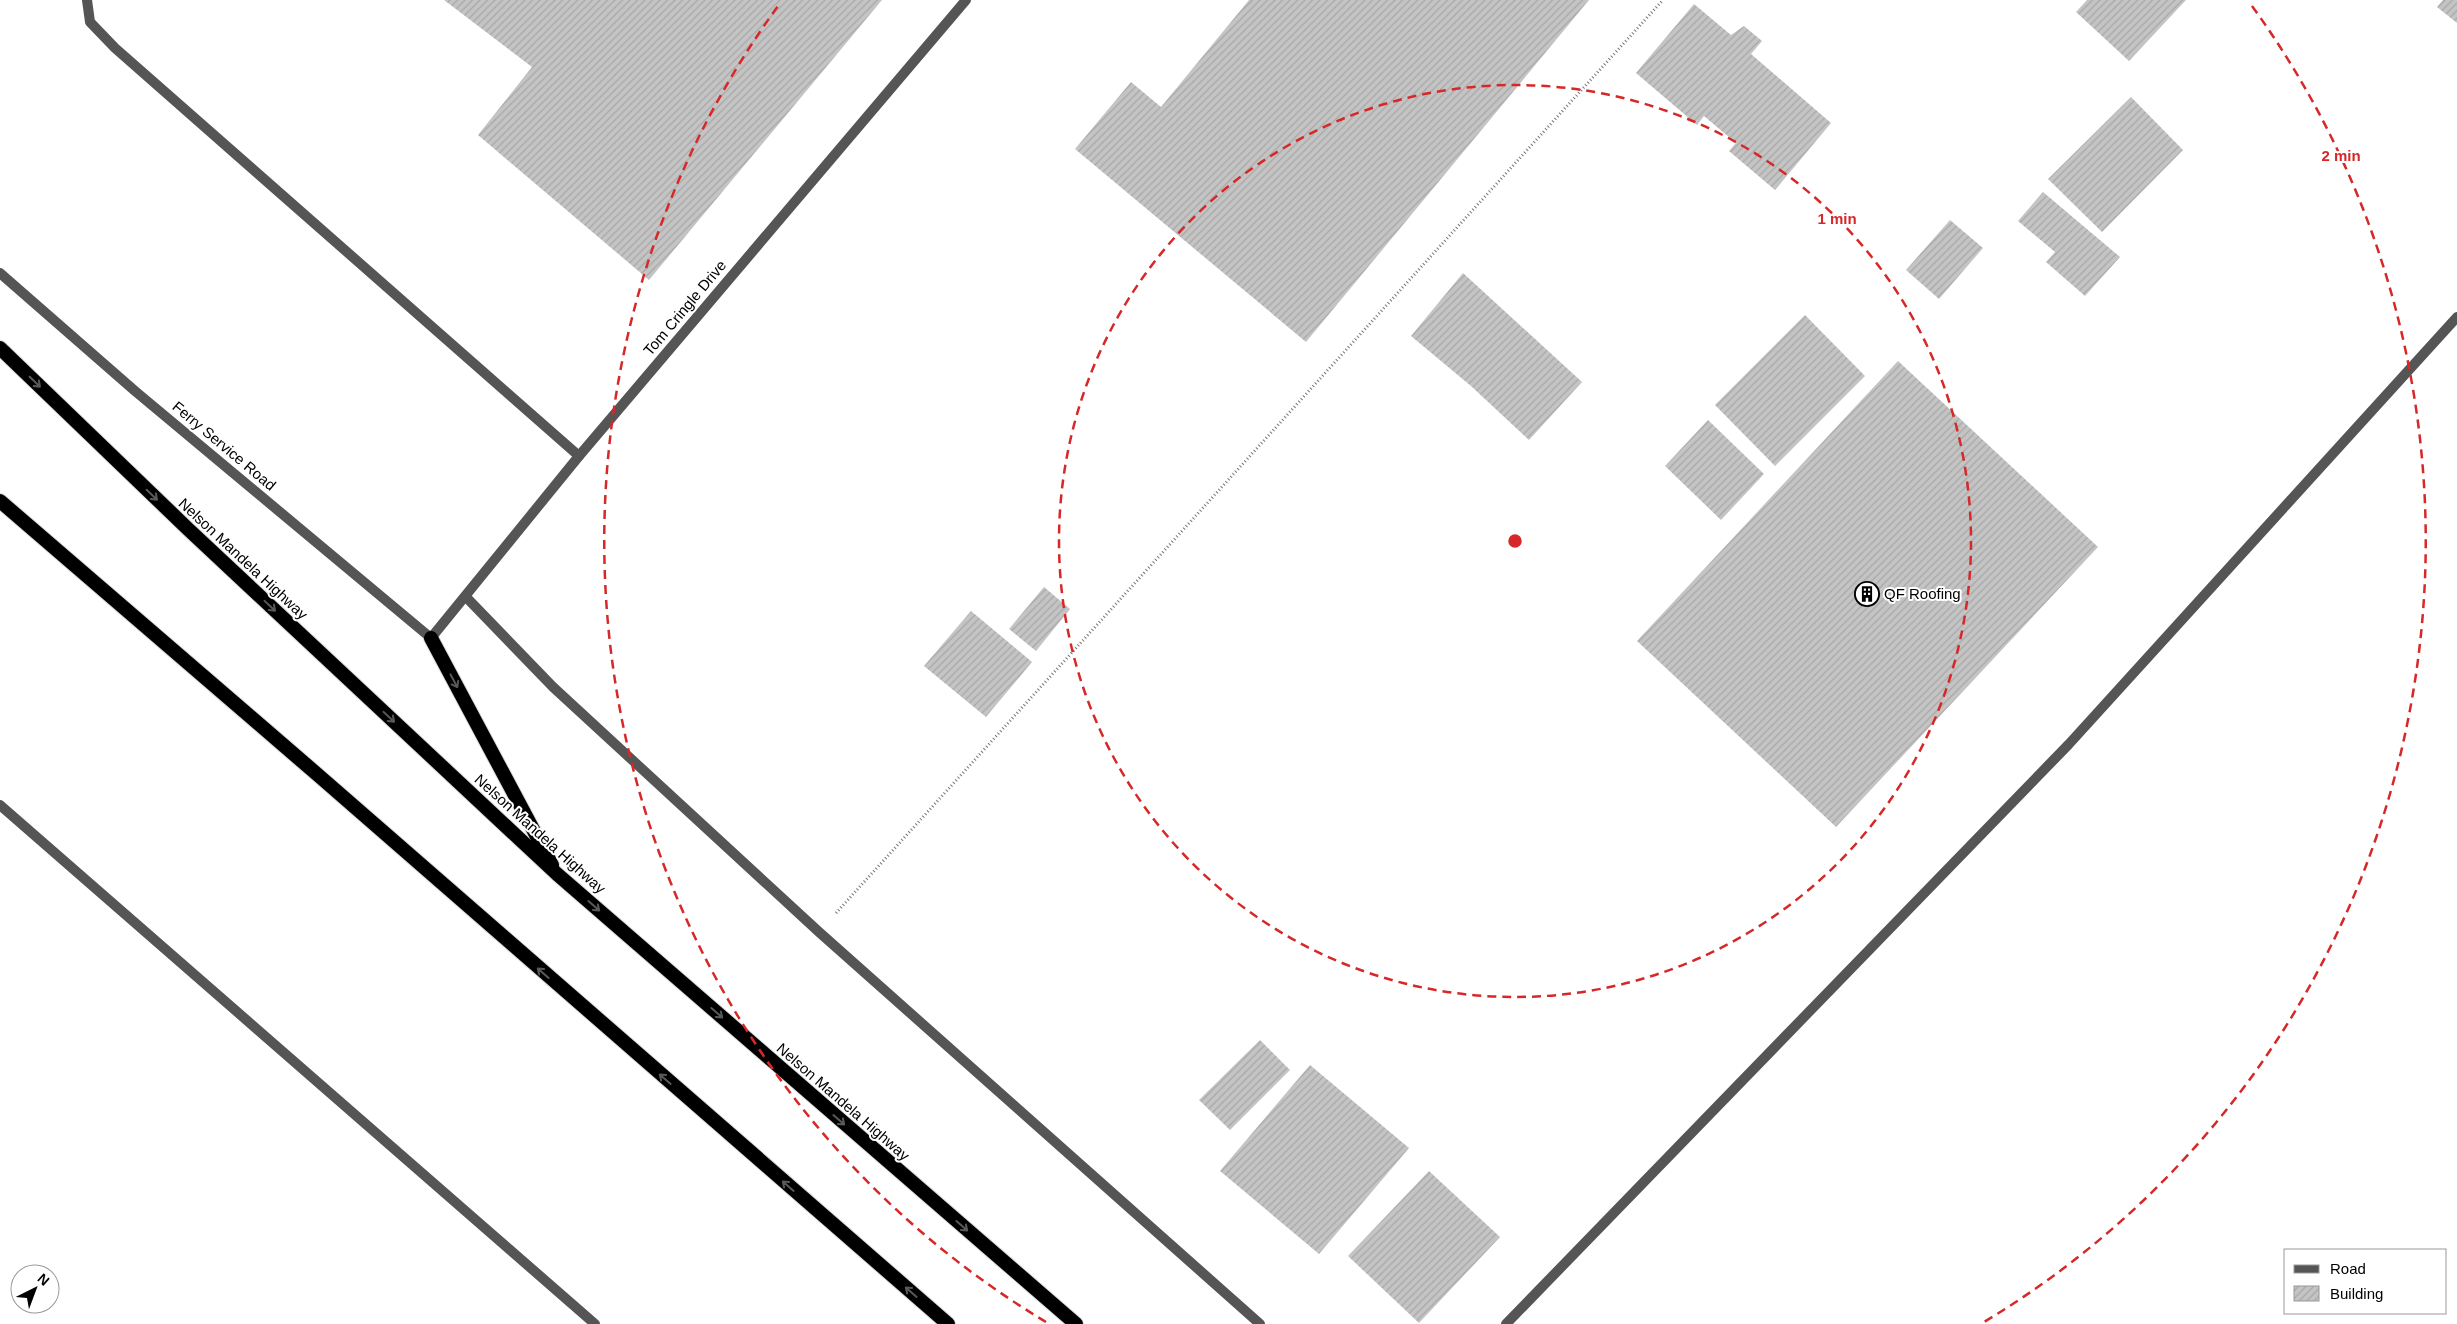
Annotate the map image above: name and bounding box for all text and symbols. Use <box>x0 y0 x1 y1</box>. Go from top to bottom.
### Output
text: 2 min <box>2321 147 2361 164</box>
text: 1 min <box>1817 210 1857 227</box>
street label: Tom Cringle Drive <box>640 257 729 359</box>
one-way arrow <box>29 376 41 388</box>
street label: Ferry Service Road <box>169 398 279 494</box>
one-way arrow <box>146 489 158 501</box>
street label: Nelson Mandela Highway <box>175 494 312 623</box>
centre of rings <box>1506 532 1524 550</box>
building icon: QF Roofing <box>1854 581 1880 607</box>
place label: QF Roofing <box>1884 585 1961 602</box>
one-way arrow <box>264 600 276 612</box>
one-way arrow <box>450 673 459 688</box>
one-way arrow <box>383 711 395 723</box>
street label: Nelson Mandela Highway <box>471 770 610 897</box>
one-way arrow <box>588 901 601 912</box>
one-way arrow <box>537 967 550 978</box>
one-way arrow <box>710 1007 723 1019</box>
street label: Nelson Mandela Highway <box>774 1039 913 1164</box>
one-way arrow <box>659 1074 672 1085</box>
one-way arrow <box>832 1114 845 1125</box>
one-way arrow <box>782 1180 795 1192</box>
one-way arrow <box>956 1220 969 1232</box>
legend <box>2284 1249 2447 1314</box>
text: Road <box>2330 1260 2366 1277</box>
north arrow <box>10 1264 60 1314</box>
text: N <box>35 1270 53 1289</box>
text: Building <box>2330 1285 2383 1302</box>
one-way arrow <box>905 1287 918 1298</box>

